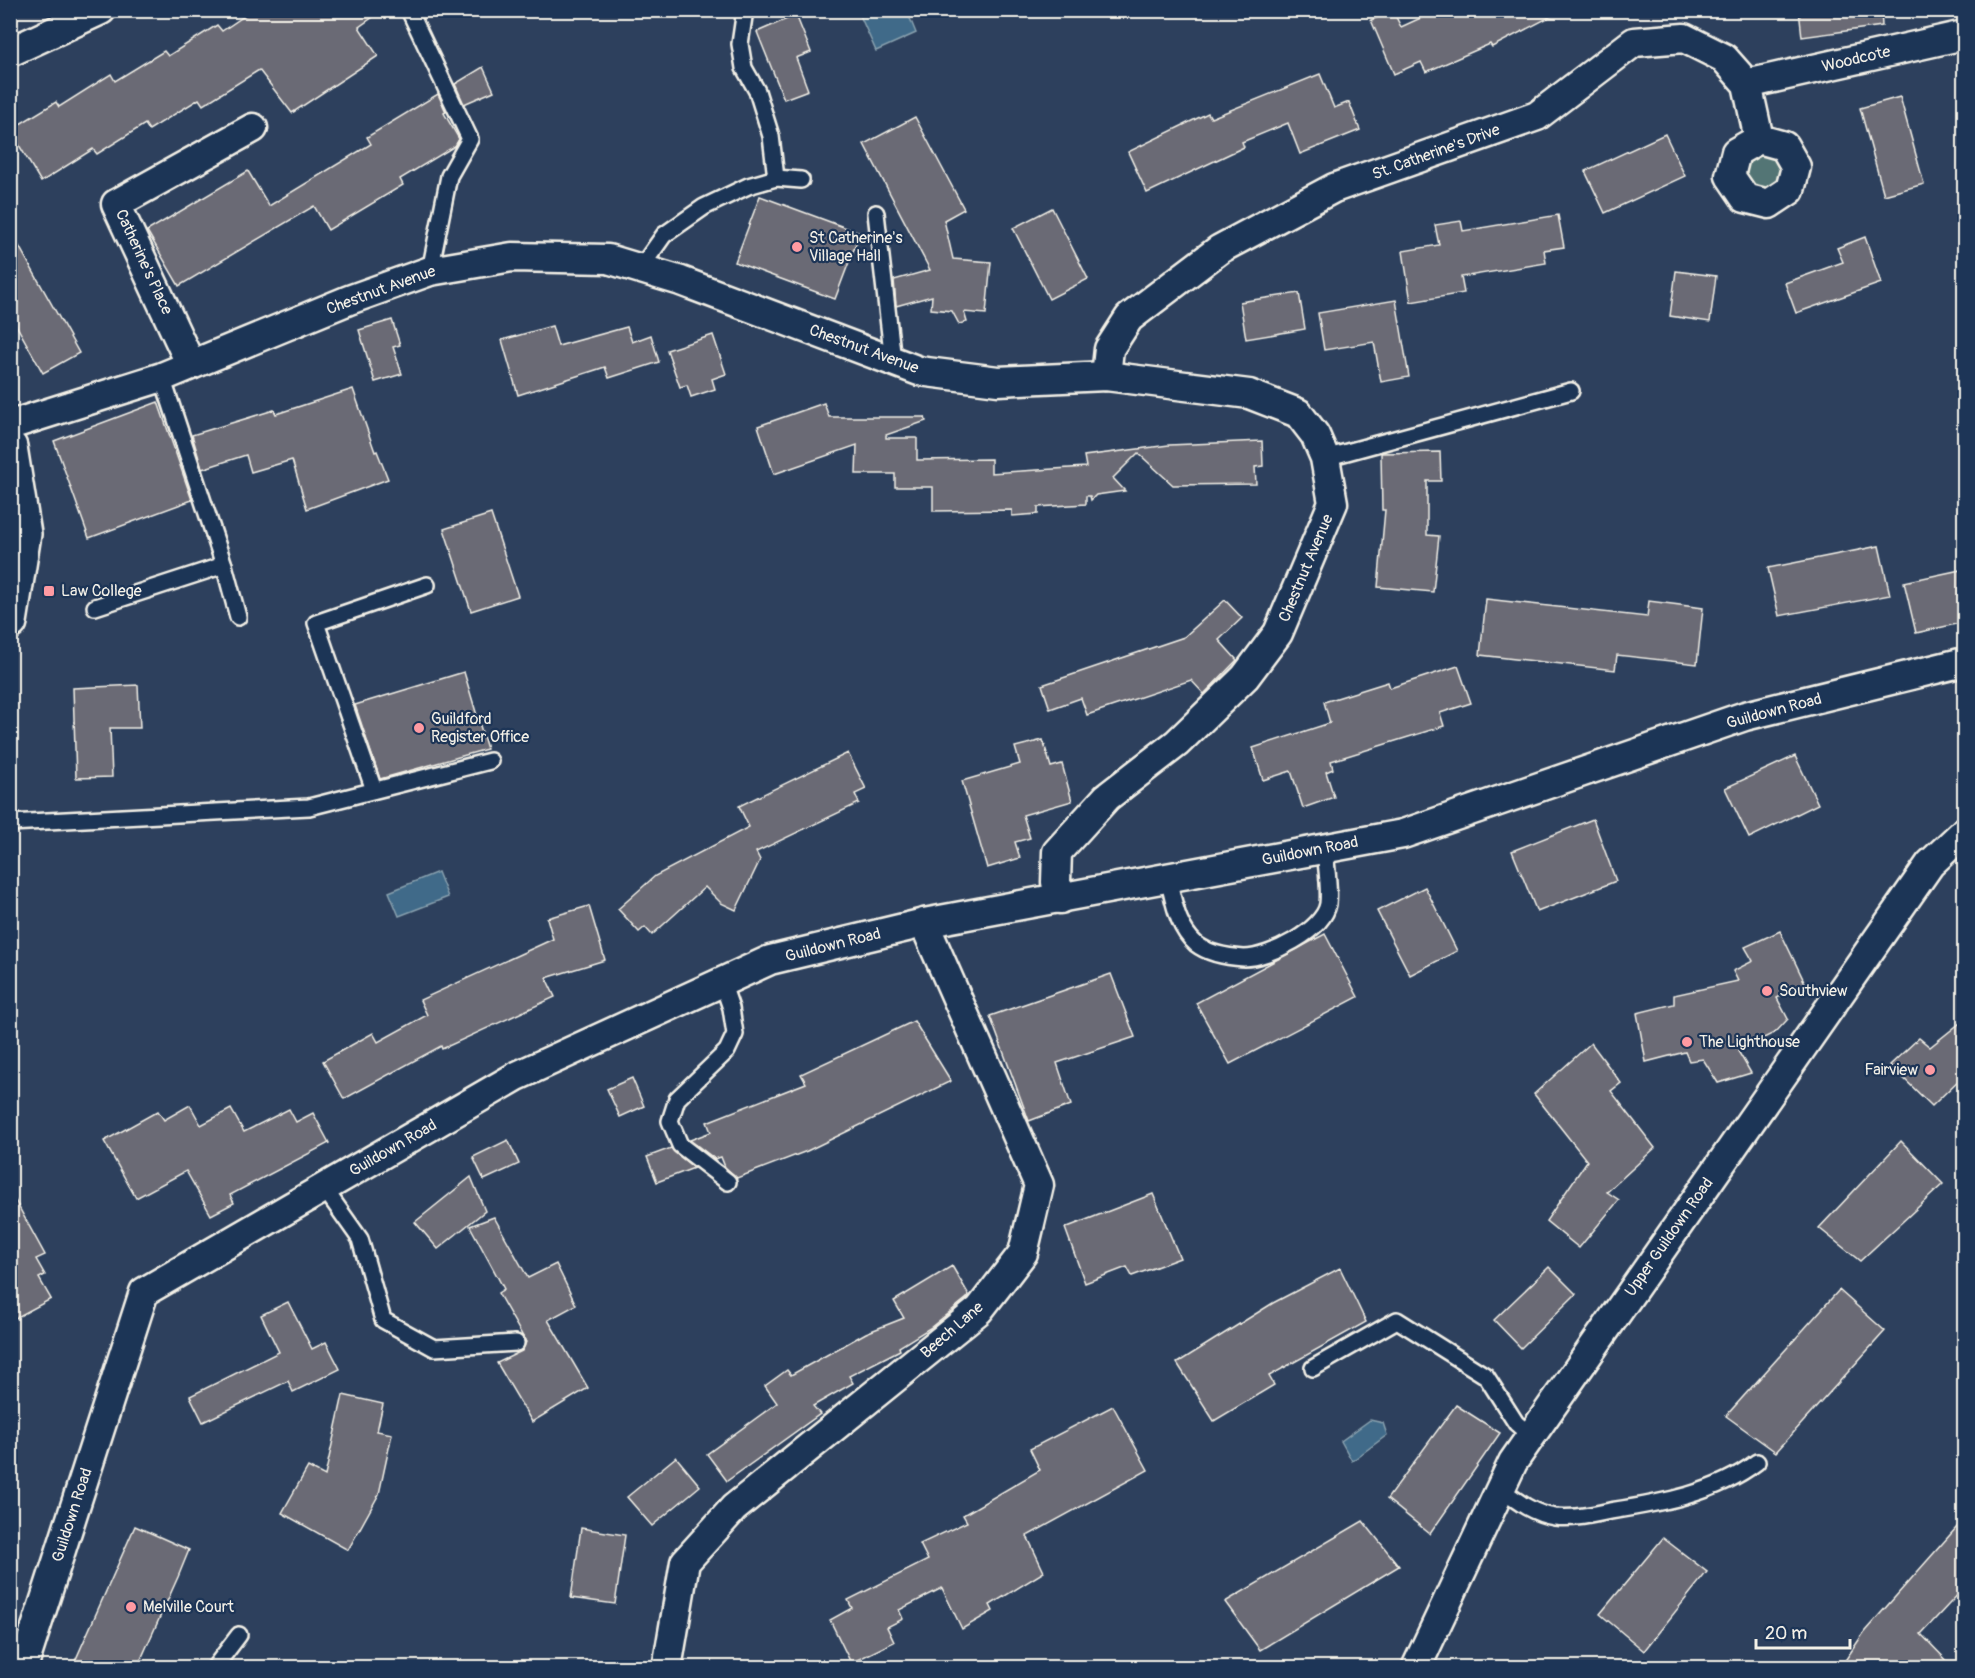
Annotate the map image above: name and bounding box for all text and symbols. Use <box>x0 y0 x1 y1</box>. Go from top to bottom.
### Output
street label: Woodcote <box>1820 41 1892 77</box>
street label: St. Catherine's Drive <box>1369 120 1503 184</box>
street label: Catherine's Place <box>111 206 177 318</box>
place label: St Catherine's Village Hall <box>809 228 903 266</box>
marker: St Catherine's Village Hall <box>790 240 804 254</box>
street label: Chestnut Avenue <box>324 261 439 319</box>
street label: Chestnut Avenue <box>807 320 922 378</box>
street label: Chestnut Avenue <box>1274 511 1338 625</box>
place label: Law College <box>61 581 142 601</box>
marker: Law College <box>42 584 56 598</box>
street label: Guildown Road <box>1724 689 1824 733</box>
place label: Guildford Register Office <box>431 709 529 747</box>
marker: Guildford Register Office <box>412 721 426 735</box>
street label: Guildown Road <box>1260 832 1360 870</box>
street label: Guildown Road <box>783 923 883 967</box>
place label: Southview <box>1779 981 1848 1001</box>
marker: Southview <box>1760 984 1774 998</box>
place label: The Lighthouse <box>1699 1032 1800 1052</box>
marker: The Lighthouse <box>1680 1035 1694 1049</box>
place label: Fairview <box>1865 1060 1918 1080</box>
marker: Fairview <box>1923 1063 1937 1077</box>
street label: Guildown Road <box>346 1115 440 1181</box>
street label: Upper Guildown Road <box>1621 1174 1717 1300</box>
street label: Beech Lane <box>916 1297 988 1363</box>
street label: Guildown Road <box>47 1465 97 1565</box>
place label: Melville Court <box>143 1597 234 1617</box>
marker: Melville Court <box>124 1600 138 1614</box>
scale bar <box>1756 1612 1850 1650</box>
text: 20 m <box>1765 1622 1807 1645</box>

